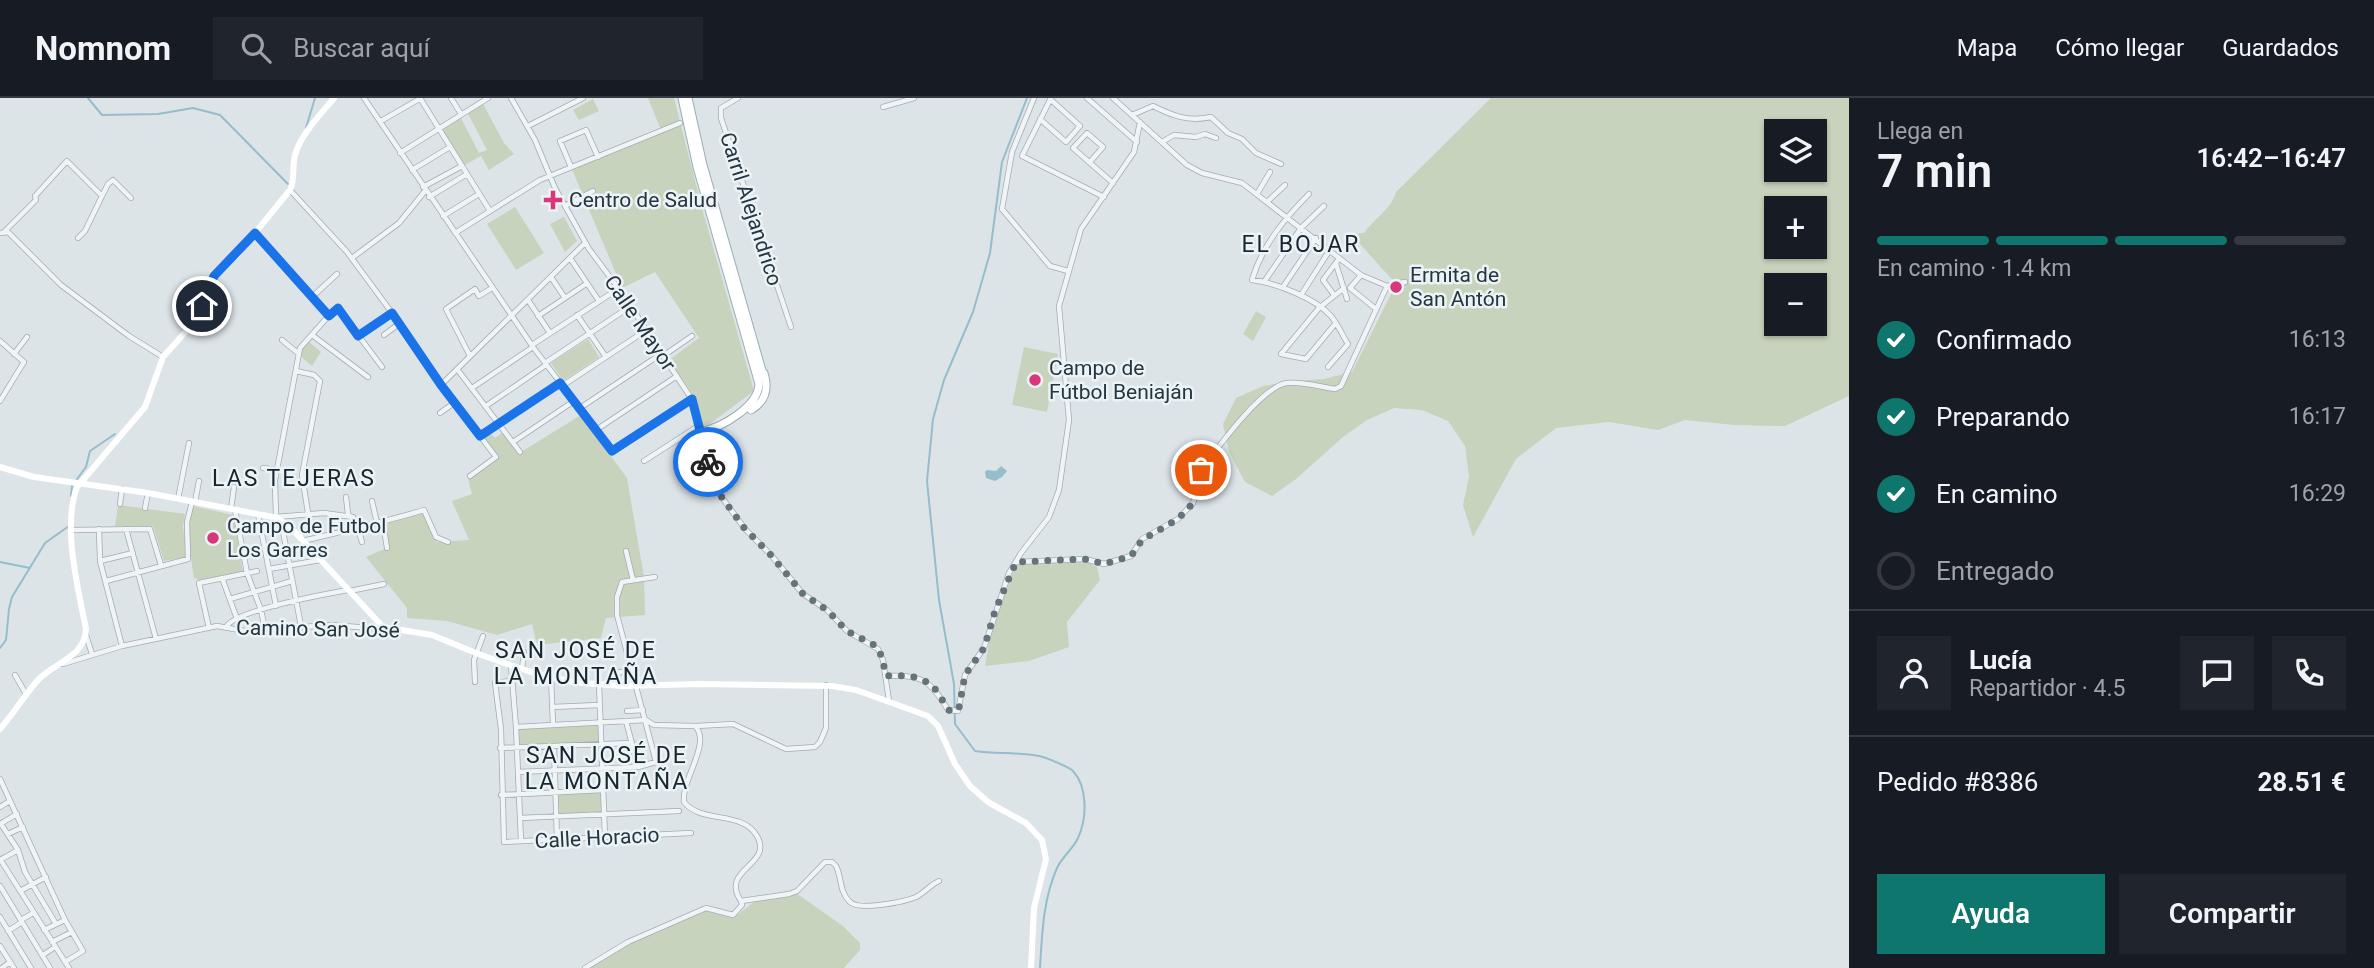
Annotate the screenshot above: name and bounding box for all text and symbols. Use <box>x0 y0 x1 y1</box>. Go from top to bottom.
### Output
search box <box>213 17 703 80</box>
text: Nomnom <box>35 29 171 68</box>
icon: search <box>237 29 275 67</box>
text: Buscar aquí <box>293 33 430 63</box>
text: Mapa <box>1957 34 2017 62</box>
text: Cómo llegar <box>2055 34 2184 62</box>
text: Guardados <box>2222 34 2339 62</box>
text: Llega en <box>1877 118 1963 145</box>
map controls <box>1764 119 1827 336</box>
button: layers <box>1764 119 1827 182</box>
street label: Carril Alejandrico <box>715 129 787 289</box>
text: 16:42–16:47 <box>2196 143 2346 173</box>
text: 7 min <box>1877 144 1992 198</box>
place label: Centro de Salud <box>569 188 717 212</box>
marker: Centro de Salud <box>543 190 563 210</box>
button: + <box>1764 196 1827 259</box>
district label: EL BOJAR <box>1242 231 1360 258</box>
text: En camino · 1.4 km <box>1877 255 2071 282</box>
place label: Ermita de San Antón <box>1410 263 1506 311</box>
street label: Calle Mayor <box>599 271 681 375</box>
button: − <box>1764 273 1827 336</box>
pin <box>172 276 232 336</box>
marker: Ermita de San Antón <box>1388 279 1404 295</box>
icon: home <box>183 287 221 325</box>
icon: check <box>1877 321 1915 359</box>
text: Confirmado <box>1936 325 2072 355</box>
text: 16:13 <box>2289 326 2346 353</box>
place label: Campo de Fútbol Beniaján <box>1049 356 1193 404</box>
marker: Campo de Fútbol Beniaján <box>1027 372 1043 388</box>
icon: check <box>1877 398 1915 436</box>
text: Preparando <box>1936 402 2070 432</box>
text: 16:17 <box>2289 403 2346 430</box>
courier <box>673 427 743 497</box>
pin <box>1171 440 1231 500</box>
icon: bike <box>689 443 727 481</box>
icon: bag <box>1182 451 1220 489</box>
district label: LAS TEJERAS <box>212 465 376 492</box>
icon: check <box>1877 475 1915 513</box>
text: En camino <box>1936 479 2058 509</box>
text: 16:29 <box>2289 480 2346 507</box>
place label: Campo de Futbol Los Garres <box>227 514 386 562</box>
marker: Campo de Futbol Los Garres <box>205 530 221 546</box>
text: Entregado <box>1936 556 2054 586</box>
street label: Camino San José <box>236 616 400 642</box>
district label: SAN JOSÉ DE LA MONTAÑA <box>494 636 658 690</box>
button: person <box>1877 636 1951 710</box>
button: chat <box>2180 636 2254 710</box>
button: phone <box>2272 636 2346 710</box>
text: Lucía <box>1969 645 2032 675</box>
text: Repartidor · 4.5 <box>1969 675 2126 702</box>
district label: SAN JOSÉ DE LA MONTAÑA <box>525 741 689 795</box>
text: Pedido #8386 <box>1877 767 2038 797</box>
text: 28.51 € <box>2257 767 2346 797</box>
street label: Calle Horacio <box>534 823 660 853</box>
button: Ayuda <box>1877 874 2105 954</box>
button: Compartir <box>2119 874 2346 954</box>

